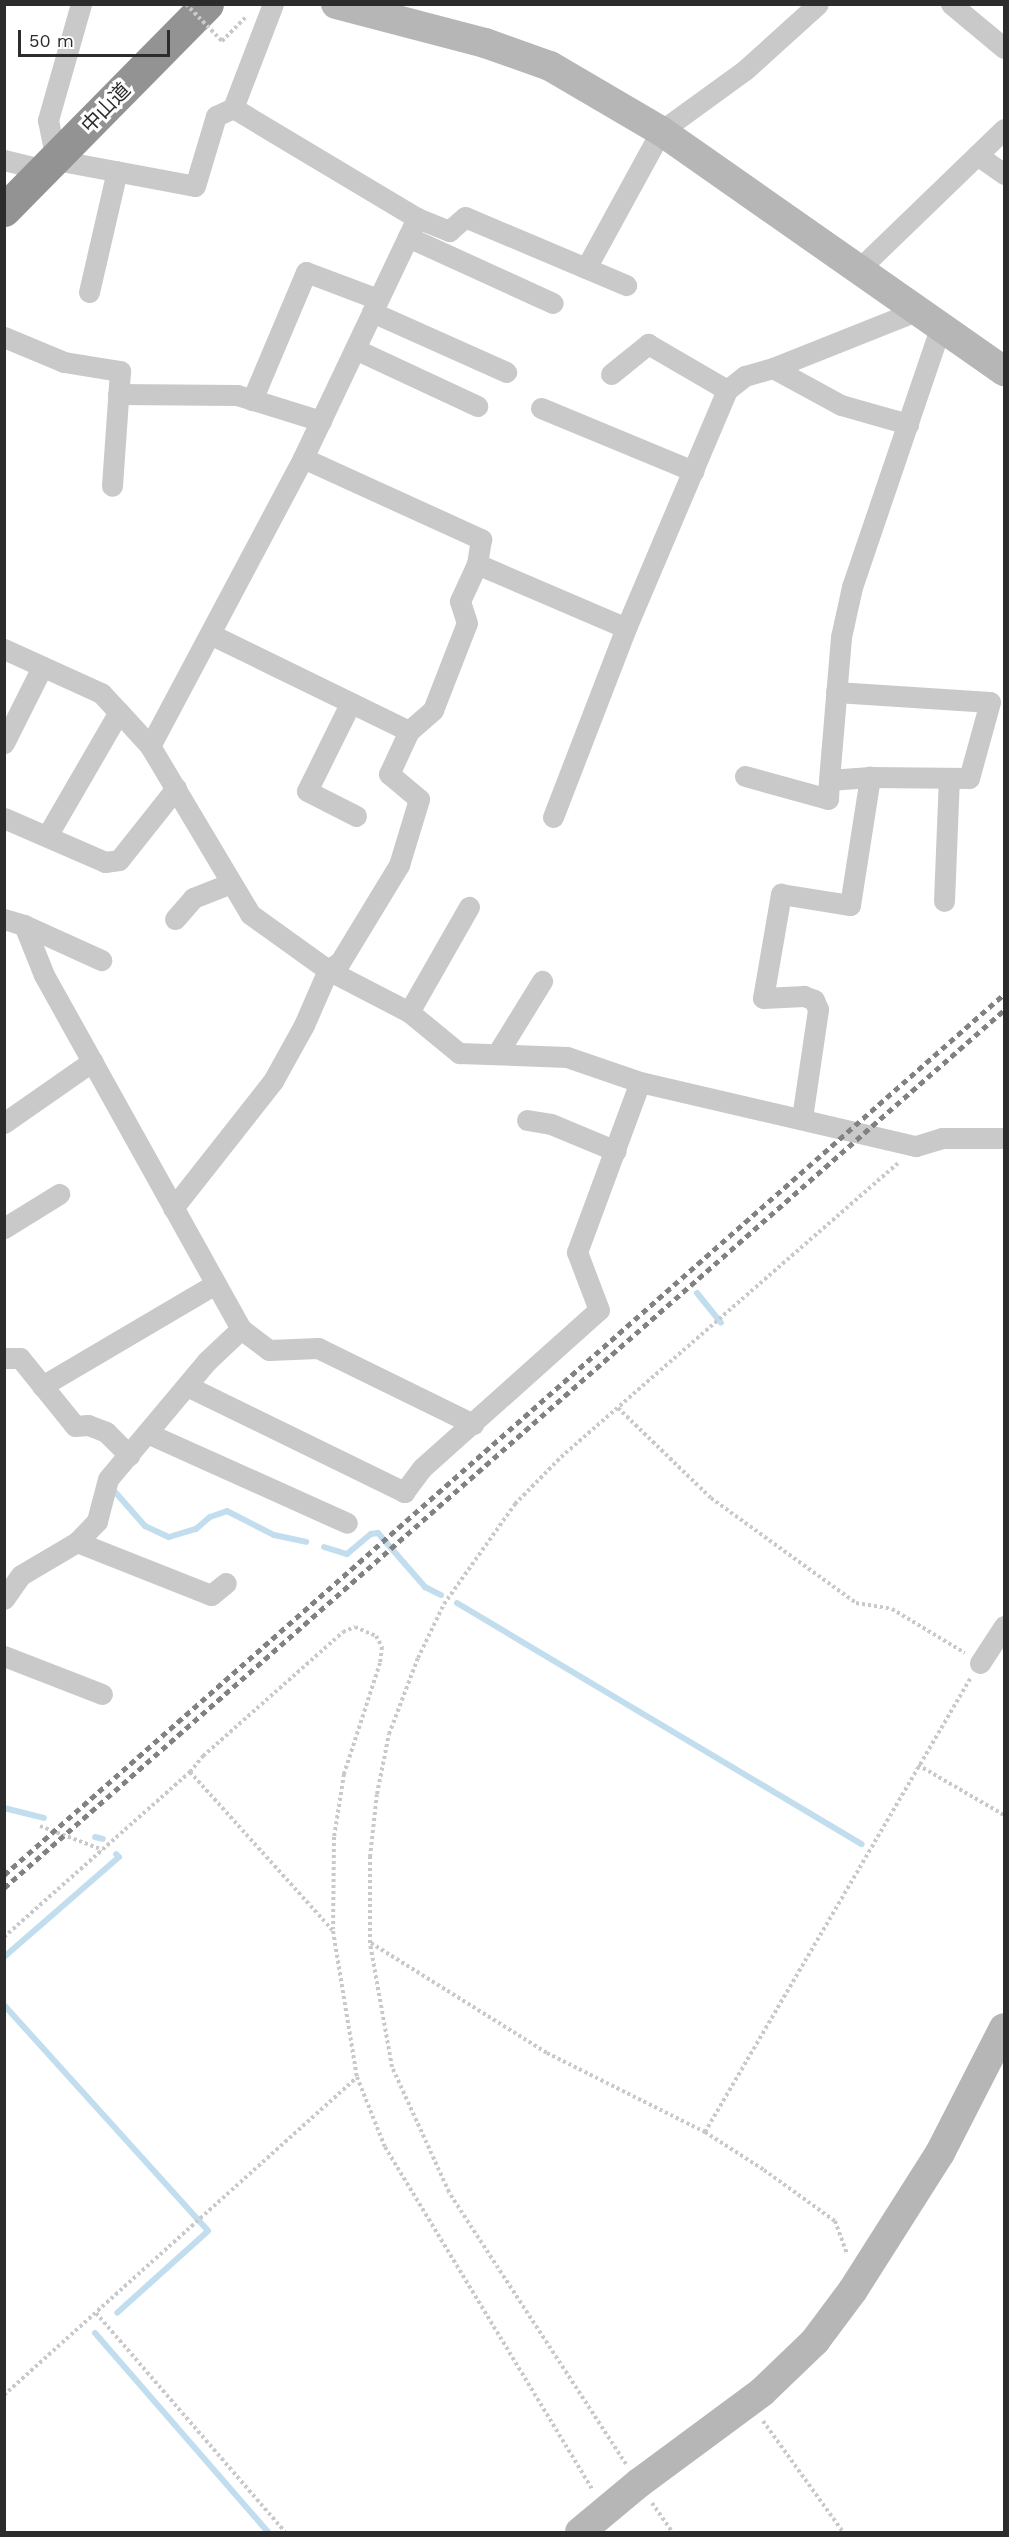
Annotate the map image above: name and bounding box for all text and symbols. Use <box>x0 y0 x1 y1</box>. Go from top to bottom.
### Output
scale bar <box>21 18 172 56</box>
text: 50 m <box>29 30 74 51</box>
street label: 中山道 <box>77 78 135 138</box>

